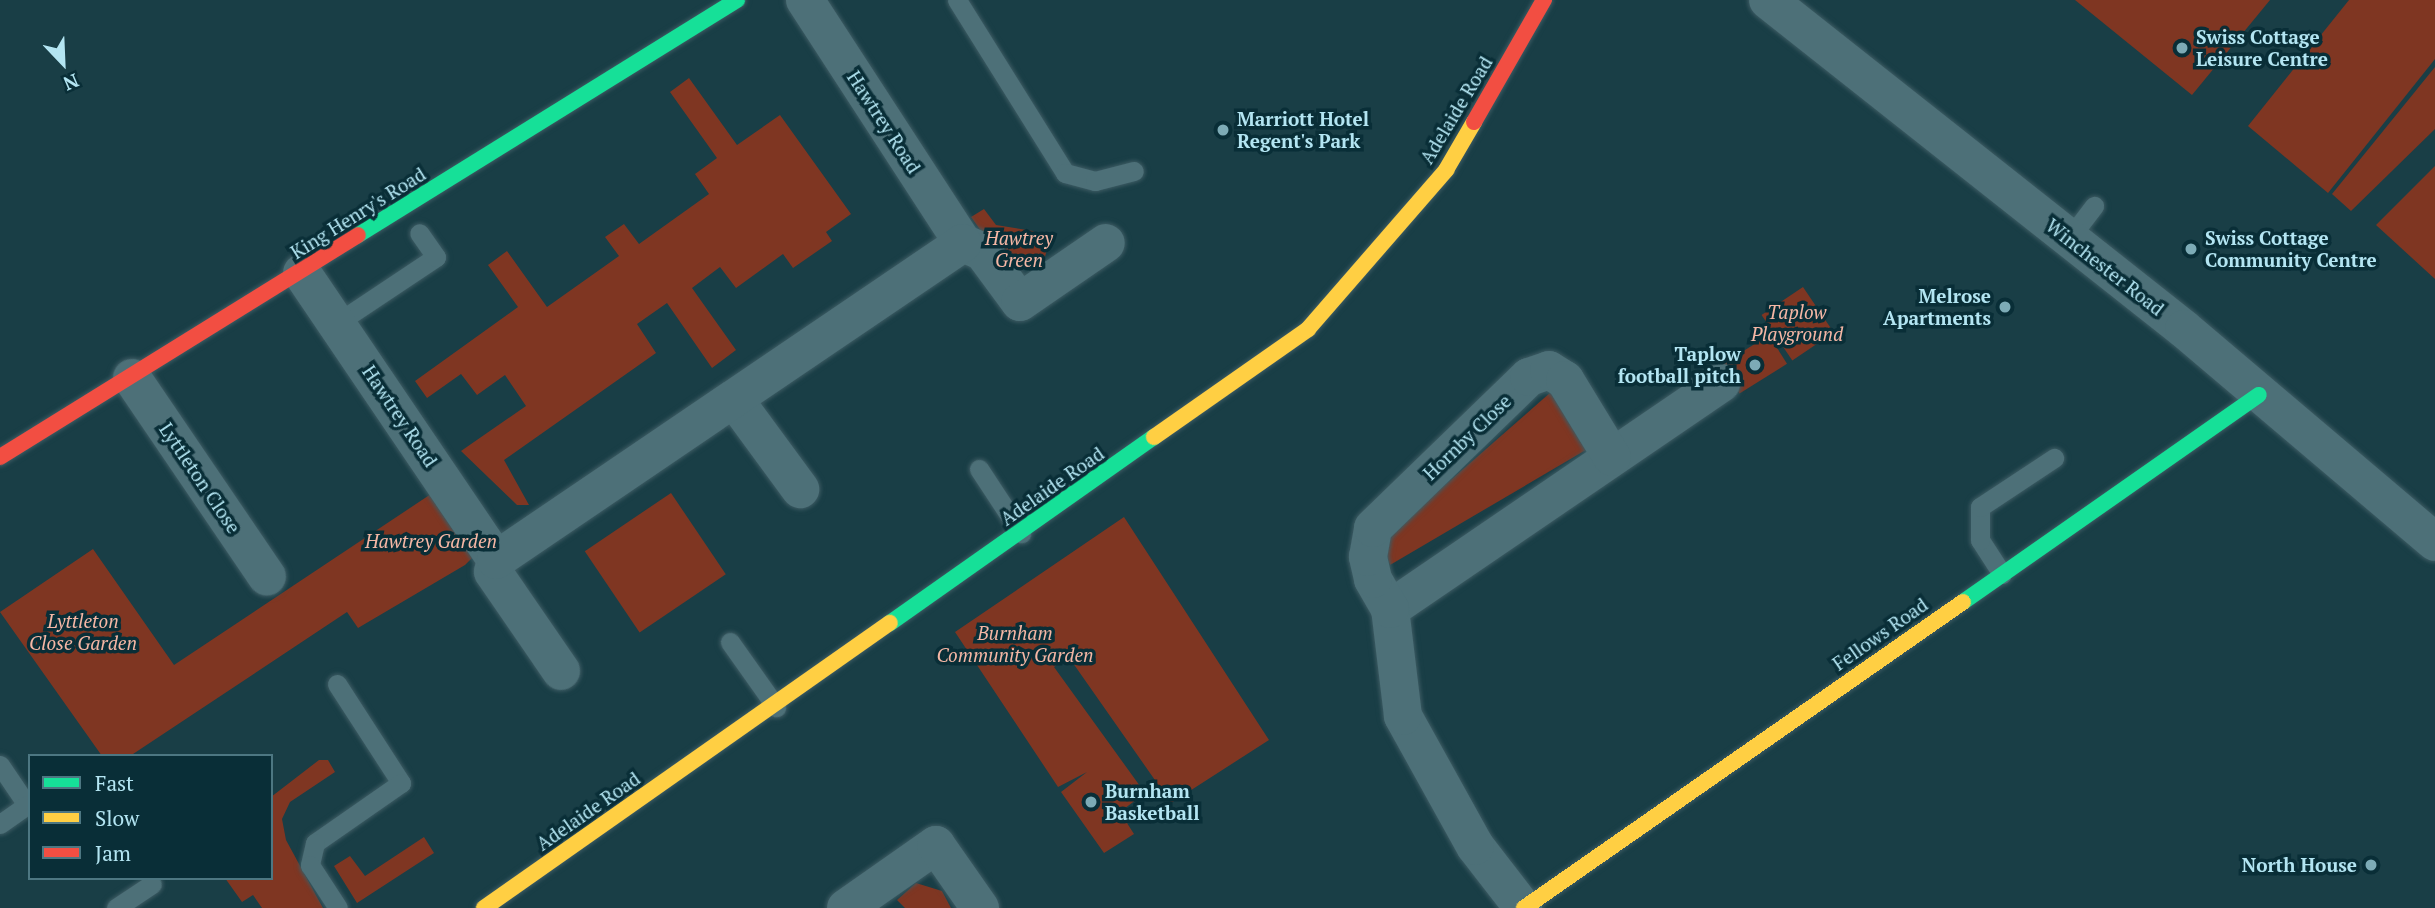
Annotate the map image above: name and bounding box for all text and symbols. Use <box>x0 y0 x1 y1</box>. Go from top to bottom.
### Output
place label: Swiss Cottage Leisure Centre <box>2196 26 2328 70</box>
north arrow <box>28 28 98 98</box>
marker: Swiss Cottage Leisure Centre <box>2174 40 2190 56</box>
street label: Adelaide Road <box>1415 52 1497 168</box>
street label: Hawtrey Road <box>842 67 926 177</box>
text: N <box>60 68 83 97</box>
place label: Marriott Hotel Regent's Park <box>1237 108 1369 152</box>
marker: Marriott Hotel Regent's Park <box>1215 122 1231 138</box>
street label: King Henry's Road <box>286 162 430 264</box>
street label: Winchester Road <box>2041 214 2169 320</box>
park label: Hawtrey Green <box>985 227 1053 271</box>
place label: Swiss Cottage Community Centre <box>2205 227 2377 271</box>
marker: Swiss Cottage Community Centre <box>2183 241 2199 257</box>
place label: Melrose Apartments <box>1883 285 1991 329</box>
marker: Melrose Apartments <box>1997 299 2013 315</box>
park label: Taplow Playground <box>1751 301 1843 345</box>
place label: Taplow football pitch <box>1618 343 1741 387</box>
marker: Taplow football pitch <box>1747 357 1763 373</box>
street label: Hawtrey Road <box>358 361 442 471</box>
street label: Hornby Close <box>1418 389 1516 485</box>
street label: Lyttleton Close <box>155 418 245 538</box>
street label: Adelaide Road <box>996 442 1108 530</box>
park label: Hawtrey Garden <box>365 530 497 552</box>
street label: Fellows Road <box>1828 593 1932 675</box>
park label: Lyttleton Close Garden <box>29 610 137 654</box>
park label: Burnham Community Garden <box>936 622 1094 666</box>
legend <box>28 754 273 880</box>
street label: Adelaide Road <box>532 767 644 855</box>
text: Fast <box>95 769 134 797</box>
place label: Burnham Basketball <box>1105 780 1199 824</box>
marker: Burnham Basketball <box>1083 794 1099 810</box>
text: Slow <box>95 804 139 832</box>
text: Jam <box>95 839 131 867</box>
place label: North House <box>2242 854 2357 876</box>
marker: North House <box>2363 857 2379 873</box>

